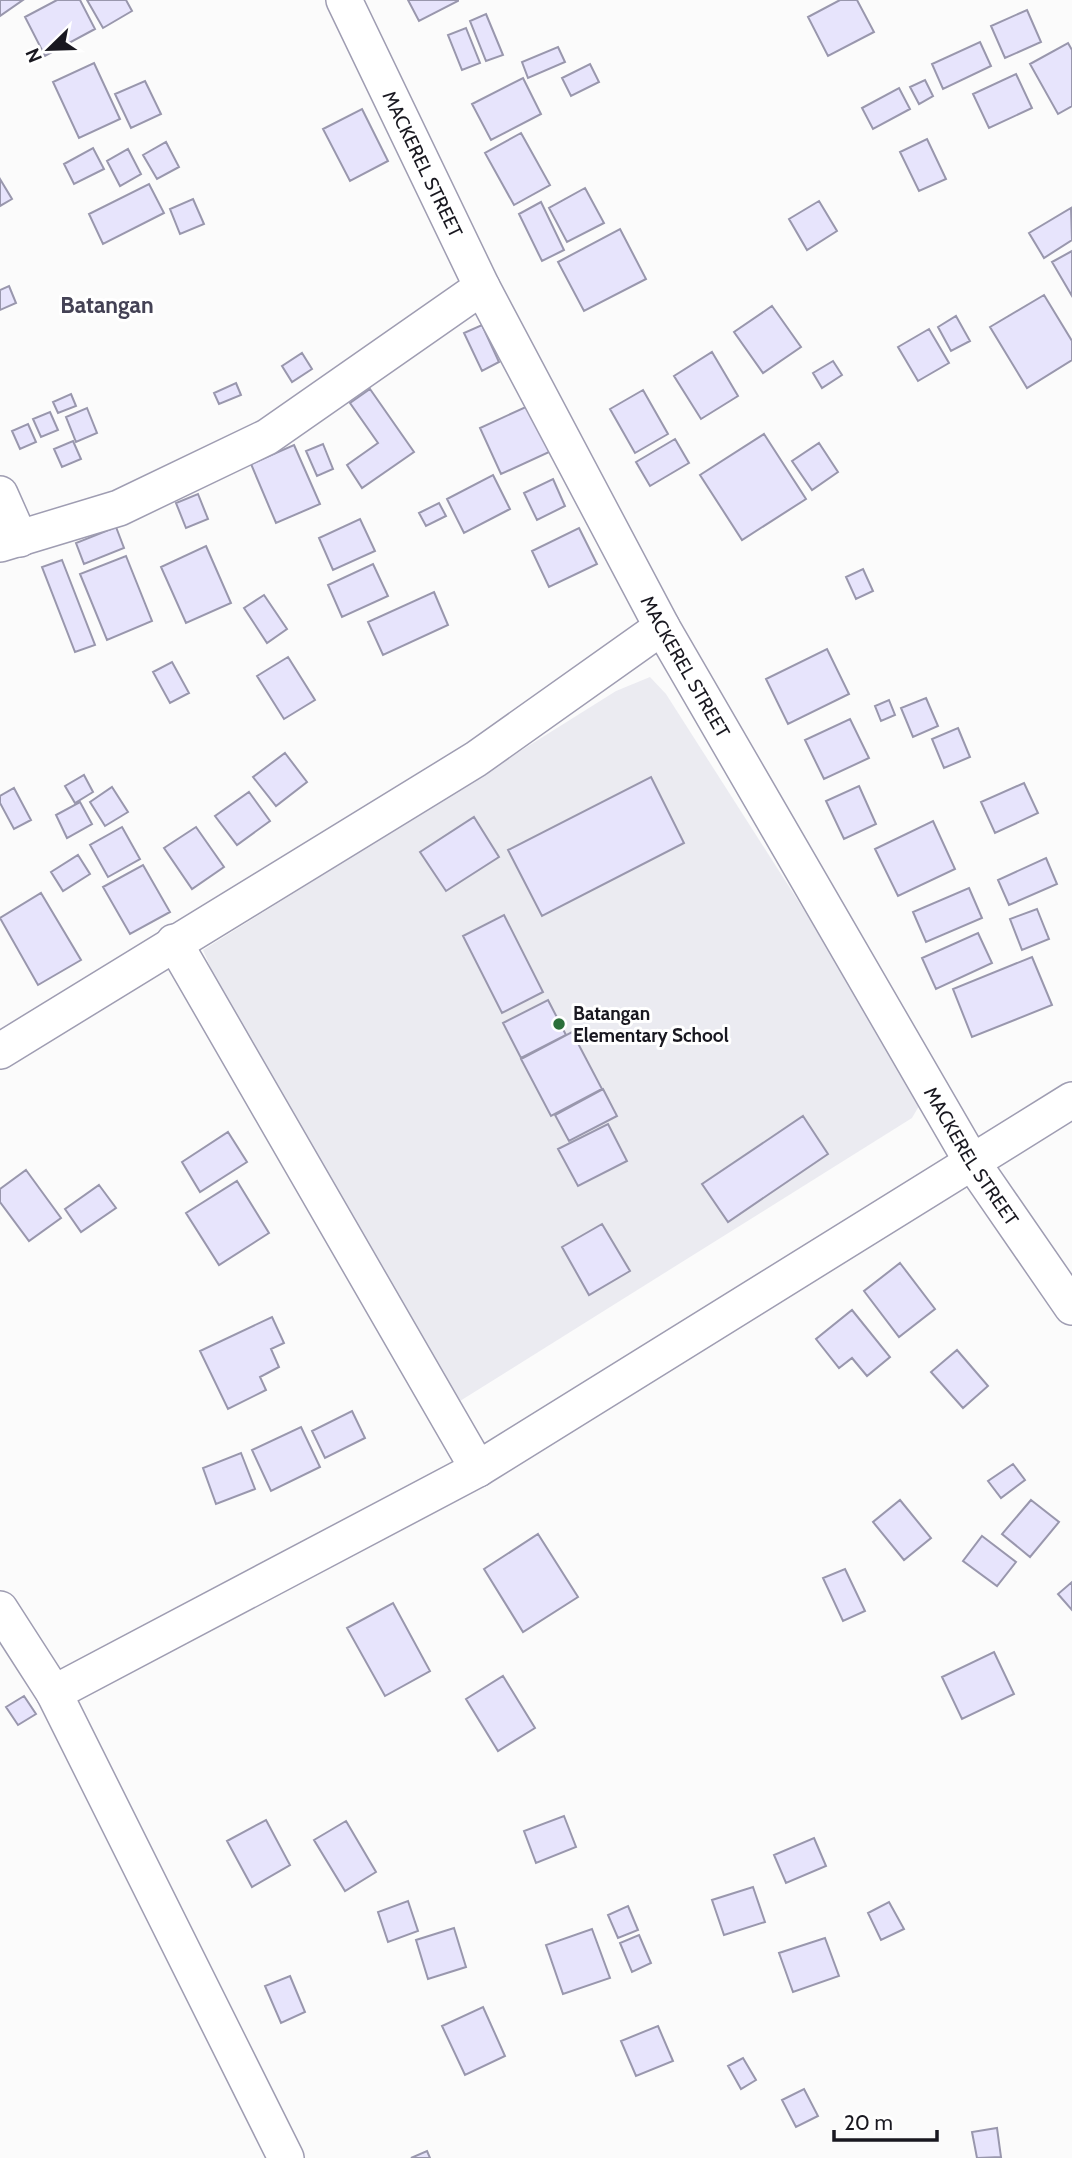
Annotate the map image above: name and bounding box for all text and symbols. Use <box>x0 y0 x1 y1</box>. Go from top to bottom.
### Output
north arrow <box>14 14 84 84</box>
text: N <box>21 45 47 66</box>
street label: MACKEREL STREET <box>378 87 468 241</box>
district label: Batangan <box>60 291 154 319</box>
street label: MACKEREL STREET <box>636 592 735 742</box>
place label: Batangan Elementary School <box>573 1002 729 1047</box>
marker: Batangan Elementary School <box>551 1016 567 1032</box>
street label: MACKEREL STREET <box>919 1082 1024 1230</box>
scale bar <box>834 2098 937 2142</box>
text: 20 m <box>844 2110 893 2135</box>

